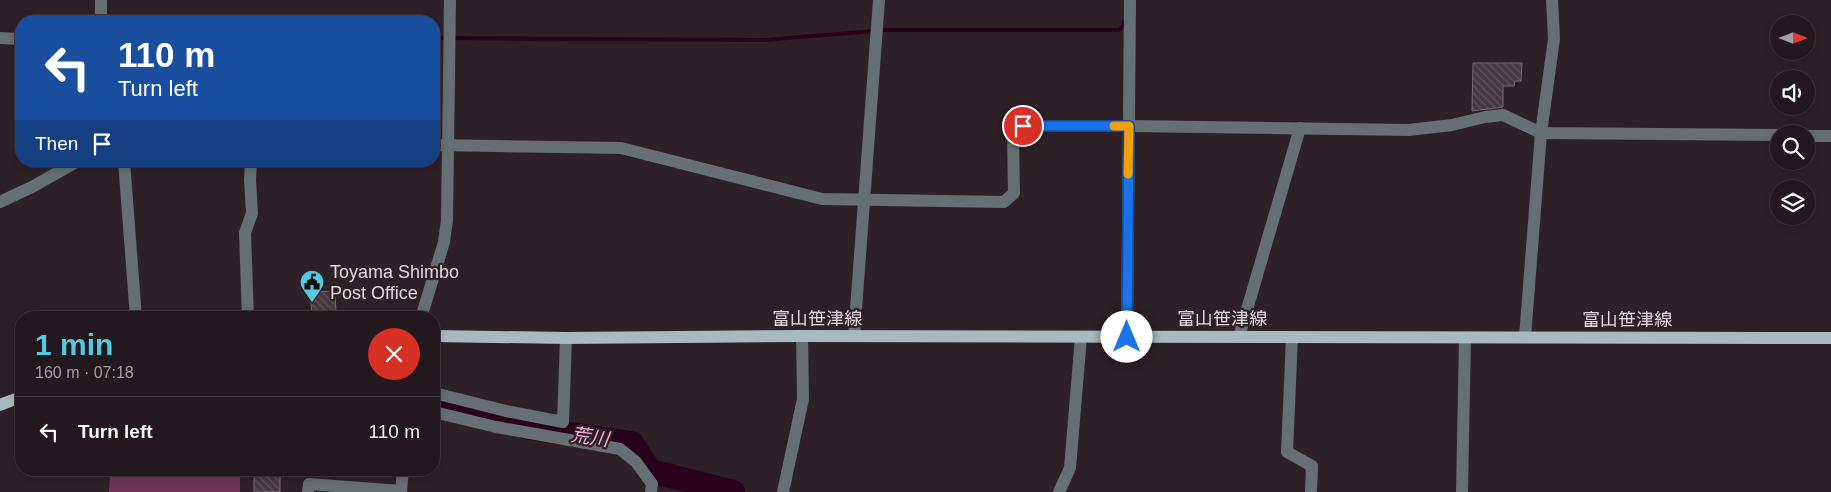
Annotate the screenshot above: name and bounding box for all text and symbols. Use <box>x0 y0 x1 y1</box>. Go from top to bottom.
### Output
north arrow <box>1770 15 1815 60</box>
map controls <box>1770 15 1815 225</box>
icon: left <box>35 35 100 100</box>
text: 110 m <box>118 35 215 74</box>
button: sound <box>1770 70 1815 115</box>
text: Turn left <box>118 76 198 101</box>
pin <box>1002 105 1044 147</box>
icon: arrive <box>1009 112 1037 140</box>
button: search <box>1770 125 1815 170</box>
icon: arrive <box>88 130 116 158</box>
text: Then <box>35 133 78 154</box>
button: layers <box>1770 180 1815 225</box>
place label: Toyama Shimbo Post Office <box>330 262 459 303</box>
public building icon: Toyama Shimbo Post Office <box>299 269 325 303</box>
street label: 富山笹津線 <box>772 309 862 329</box>
street label: 富山笹津線 <box>1177 309 1267 329</box>
position arrow <box>1100 310 1152 362</box>
street label: 富山笹津線 <box>1582 310 1672 330</box>
text: 1 min <box>35 328 113 361</box>
button: close <box>368 328 420 380</box>
text: 160 m · 07:18 <box>35 364 134 381</box>
icon: left <box>35 418 63 446</box>
text: Turn left <box>78 421 153 442</box>
text: 110 m <box>369 421 420 442</box>
water label: 荒川 <box>570 424 612 450</box>

